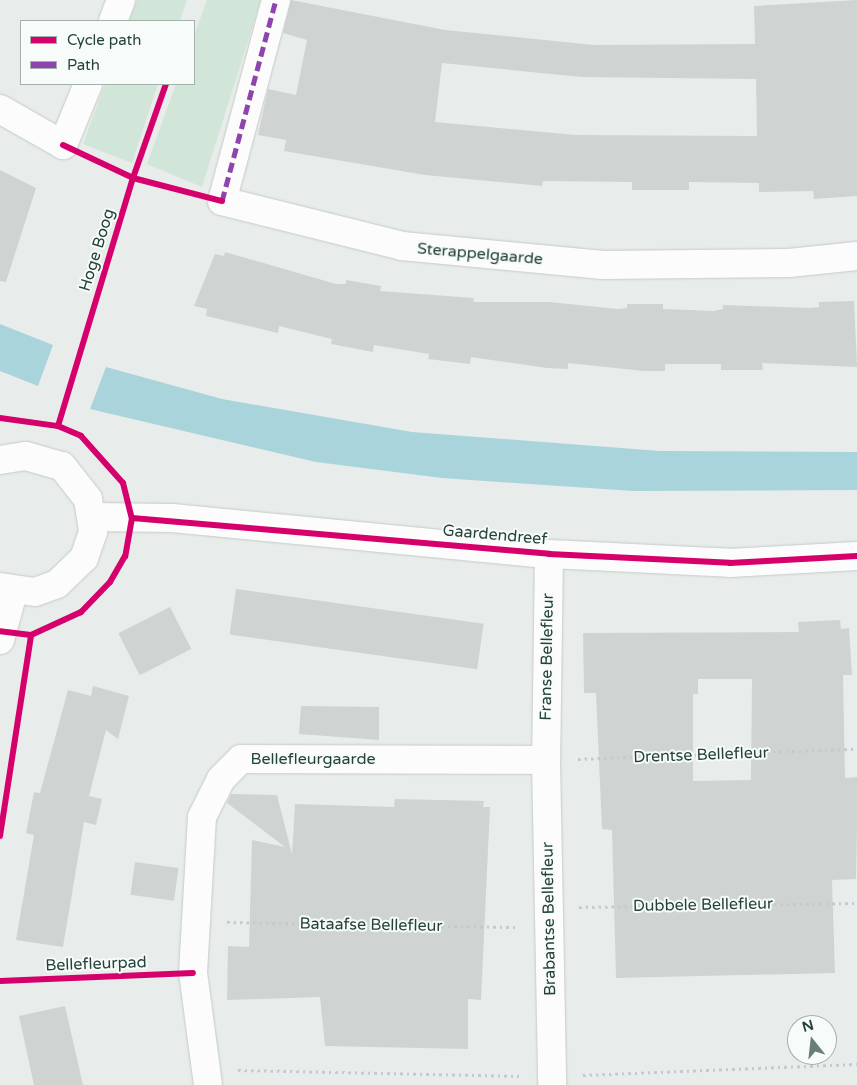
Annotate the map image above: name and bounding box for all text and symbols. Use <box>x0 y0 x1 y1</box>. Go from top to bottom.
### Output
legend <box>20 20 195 85</box>
text: Cycle path <box>67 31 141 49</box>
text: Path <box>67 56 100 74</box>
street label: Hoge Boog <box>75 206 119 294</box>
street label: Sterappelgaarde <box>416 239 544 269</box>
street label: Gaardendreef <box>442 521 548 549</box>
street label: Franse Bellefleur <box>536 593 558 721</box>
street label: Drentse Bellefleur <box>633 743 769 767</box>
street label: Bellefleurgaarde <box>250 749 376 769</box>
street label: Brabantse Bellefleur <box>538 842 560 996</box>
street label: Dubbele Bellefleur <box>633 894 773 916</box>
street label: Bataafse Bellefleur <box>299 914 443 936</box>
street label: Bellefleurpad <box>45 953 147 975</box>
north arrow <box>787 1015 837 1065</box>
text: N <box>800 1016 816 1036</box>

